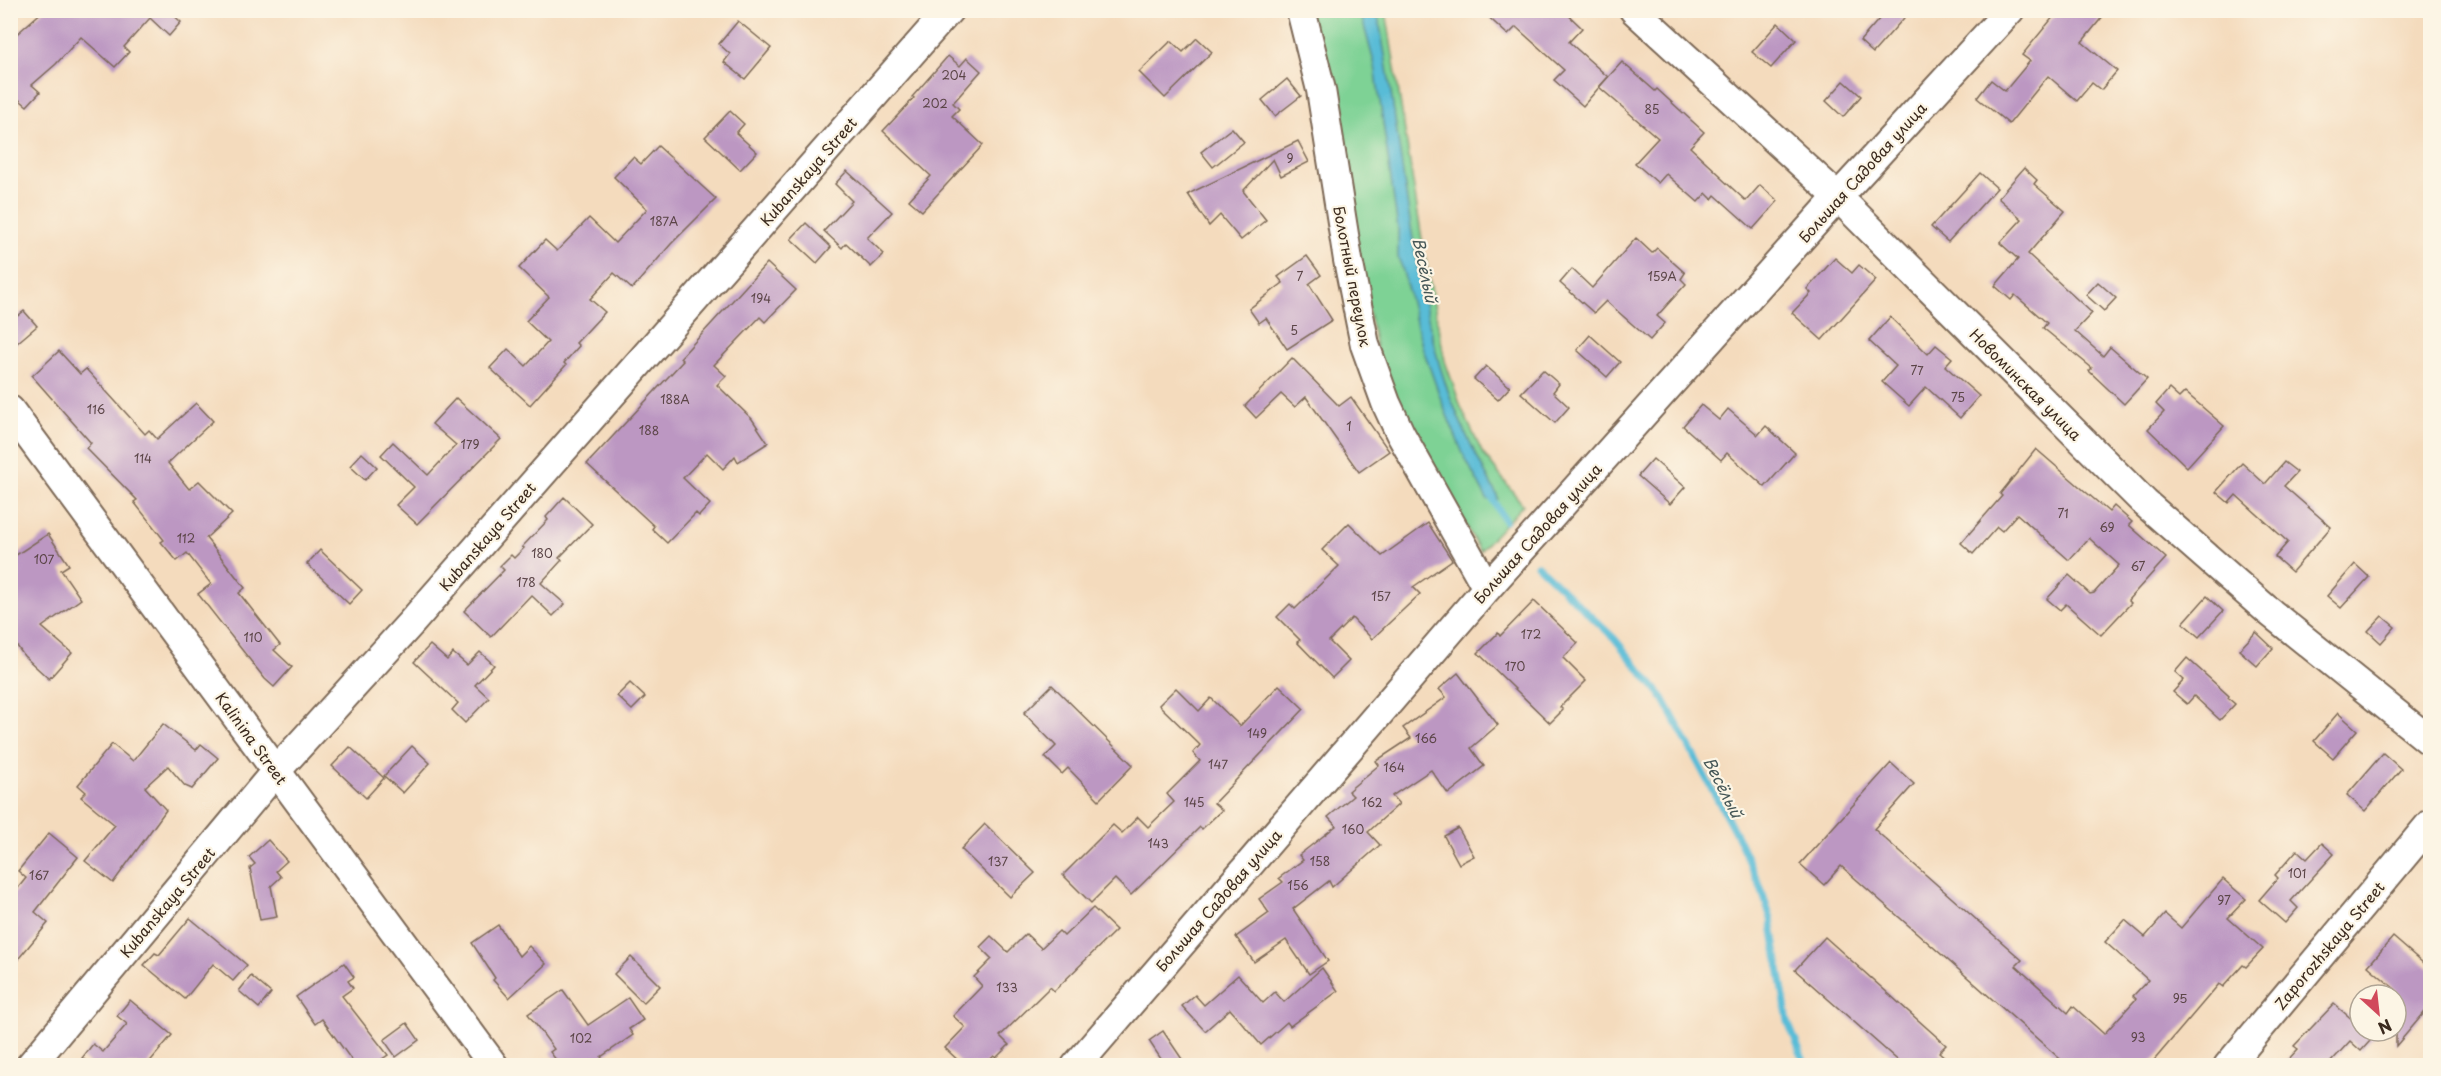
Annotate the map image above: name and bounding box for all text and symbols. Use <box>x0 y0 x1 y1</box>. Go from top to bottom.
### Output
house number: 204 <box>941 66 967 84</box>
house number: 202 <box>922 94 948 112</box>
street label: Большая Садовая улица <box>1793 96 1932 247</box>
house number: 85 <box>1645 100 1659 118</box>
street label: Kubanskaya Street <box>754 111 862 231</box>
house number: 9 <box>1286 149 1294 167</box>
street label: Болотный переулок <box>1328 204 1378 349</box>
house number: 187А <box>650 212 678 230</box>
water label: Весёлый <box>1407 235 1445 306</box>
house number: 7 <box>1297 267 1304 285</box>
house number: 159А <box>1647 267 1677 285</box>
house number: 194 <box>751 289 771 307</box>
house number: 5 <box>1290 321 1298 339</box>
street label: Новоминская улица <box>1965 323 2088 446</box>
house number: 77 <box>1910 361 1924 379</box>
house number: 75 <box>1951 388 1965 406</box>
house number: 188А <box>660 390 690 408</box>
house number: 116 <box>87 400 105 418</box>
house number: 1 <box>1346 417 1352 435</box>
house number: 188 <box>639 421 659 439</box>
house number: 179 <box>461 435 479 453</box>
house number: 114 <box>134 449 152 467</box>
street label: Большая Садовая улица <box>1468 457 1607 608</box>
street label: Kubanskaya Street <box>433 476 541 596</box>
house number: 71 <box>2057 504 2069 522</box>
house number: 69 <box>2099 518 2115 536</box>
house number: 112 <box>177 529 195 547</box>
house number: 180 <box>531 544 553 562</box>
house number: 107 <box>34 550 55 568</box>
house number: 67 <box>2131 557 2146 575</box>
house number: 178 <box>516 573 536 591</box>
house number: 157 <box>1371 587 1391 605</box>
house number: 172 <box>1521 625 1541 643</box>
house number: 110 <box>244 628 263 646</box>
house number: 170 <box>1505 657 1526 675</box>
street label: Kalinina Street <box>211 687 293 789</box>
house number: 149 <box>1247 724 1267 742</box>
house number: 166 <box>1415 729 1437 747</box>
water label: Весёлый <box>1698 752 1750 823</box>
house number: 147 <box>1208 755 1228 773</box>
house number: 164 <box>1383 758 1405 776</box>
house number: 145 <box>1184 793 1204 811</box>
house number: 162 <box>1361 793 1383 811</box>
house number: 160 <box>1342 820 1365 838</box>
street label: Большая Садовая улица <box>1150 823 1287 976</box>
house number: 143 <box>1147 834 1169 852</box>
street label: Kubanskaya Street <box>114 842 220 962</box>
house number: 137 <box>988 852 1008 870</box>
house number: 158 <box>1310 852 1330 870</box>
house number: 101 <box>2288 864 2306 882</box>
house number: 167 <box>29 866 49 884</box>
house number: 156 <box>1287 876 1309 894</box>
street label: Zaporozhskaya Street <box>2268 876 2390 1014</box>
house number: 97 <box>2217 891 2231 909</box>
house number: 133 <box>996 978 1018 996</box>
north arrow <box>2348 983 2408 1043</box>
house number: 95 <box>2173 989 2187 1007</box>
text: N <box>2374 1014 2396 1041</box>
house number: 93 <box>2131 1028 2145 1046</box>
house number: 102 <box>570 1029 592 1047</box>

